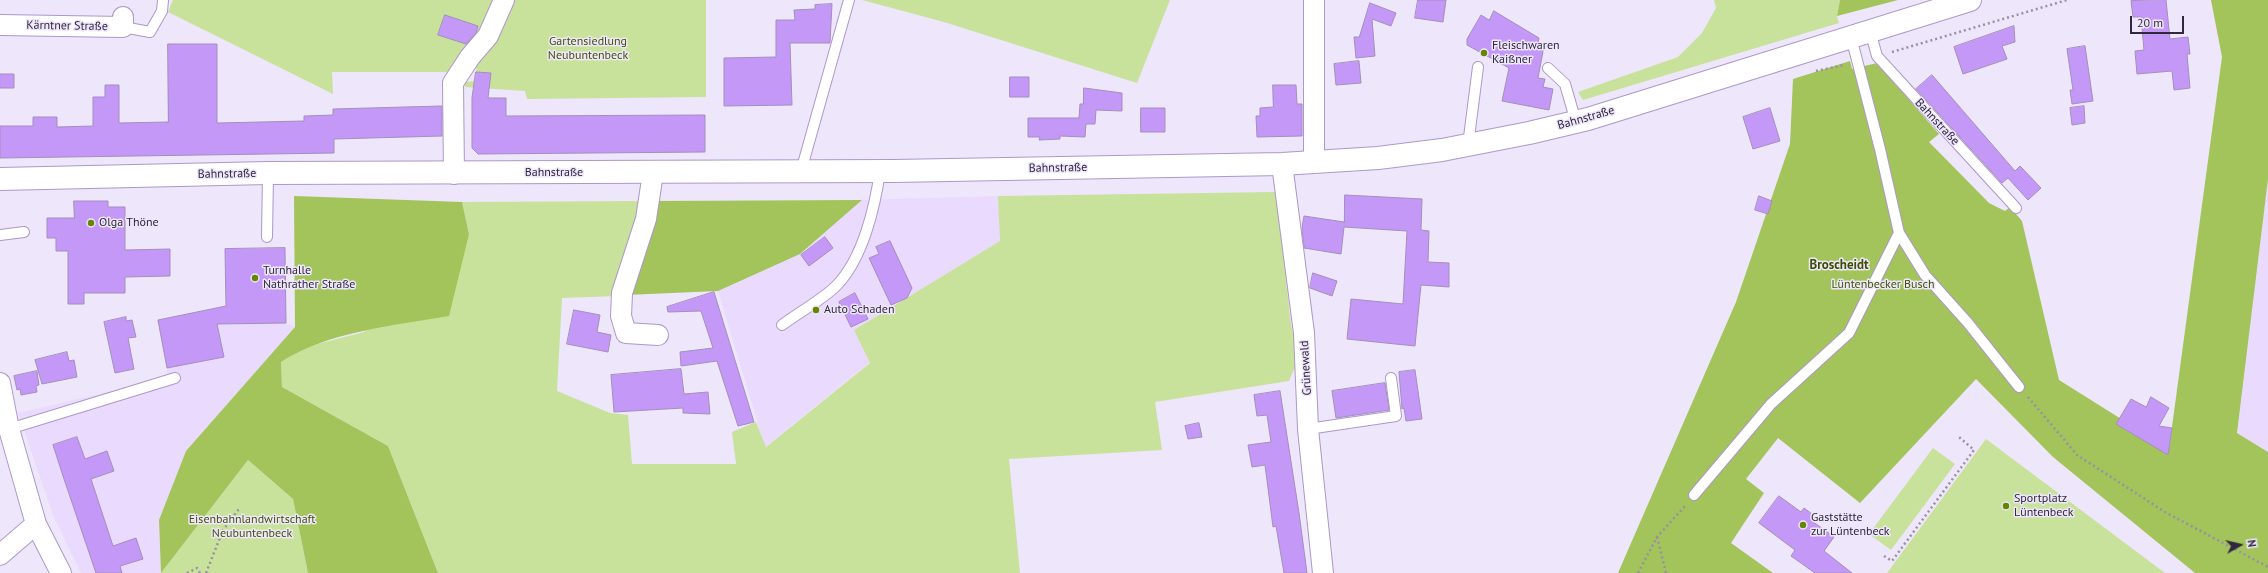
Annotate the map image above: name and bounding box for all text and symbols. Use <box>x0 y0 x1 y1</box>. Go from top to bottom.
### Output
scale bar <box>2132 8 2186 34</box>
text: 20 m <box>2137 15 2163 30</box>
street label: Kärntner Straße <box>26 18 108 34</box>
park label: Gartensiedlung Neubuntenbeck <box>548 35 628 63</box>
place label: Fleischwaren Kaißner <box>1492 39 1560 67</box>
marker: Fleischwaren Kaißner <box>1479 48 1489 58</box>
street label: Bahnstraße <box>1912 96 1962 148</box>
street label: Bahnstraße <box>1556 103 1616 133</box>
street label: Bahnstraße <box>1029 160 1087 176</box>
street label: Bahnstraße <box>198 166 256 182</box>
street label: Bahnstraße <box>525 166 583 180</box>
place label: Olga Thöne <box>99 216 159 230</box>
marker: Olga Thöne <box>86 218 96 228</box>
district label: Broscheidt <box>1809 257 1869 273</box>
place label: Turnhalle Nathrather Straße <box>263 264 355 292</box>
marker: Turnhalle Nathrather Straße <box>250 273 260 283</box>
park label: Lüntenbecker Busch <box>1831 278 1935 292</box>
place label: Auto Schaden <box>824 303 894 317</box>
marker: Auto Schaden <box>811 305 821 315</box>
street label: Grünewald <box>1297 340 1315 396</box>
place label: Sportplatz Lüntenbeck <box>2014 492 2073 520</box>
marker: Sportplatz Lüntenbeck <box>2001 501 2011 511</box>
place label: Gaststätte zur Lüntenbeck <box>1811 511 1890 539</box>
park label: Eisenbahnlandwirtschaft Neubuntenbeck <box>189 513 315 541</box>
marker: Gaststätte zur Lüntenbeck <box>1798 520 1808 530</box>
north arrow <box>2220 525 2260 565</box>
text: N <box>2244 539 2259 548</box>

